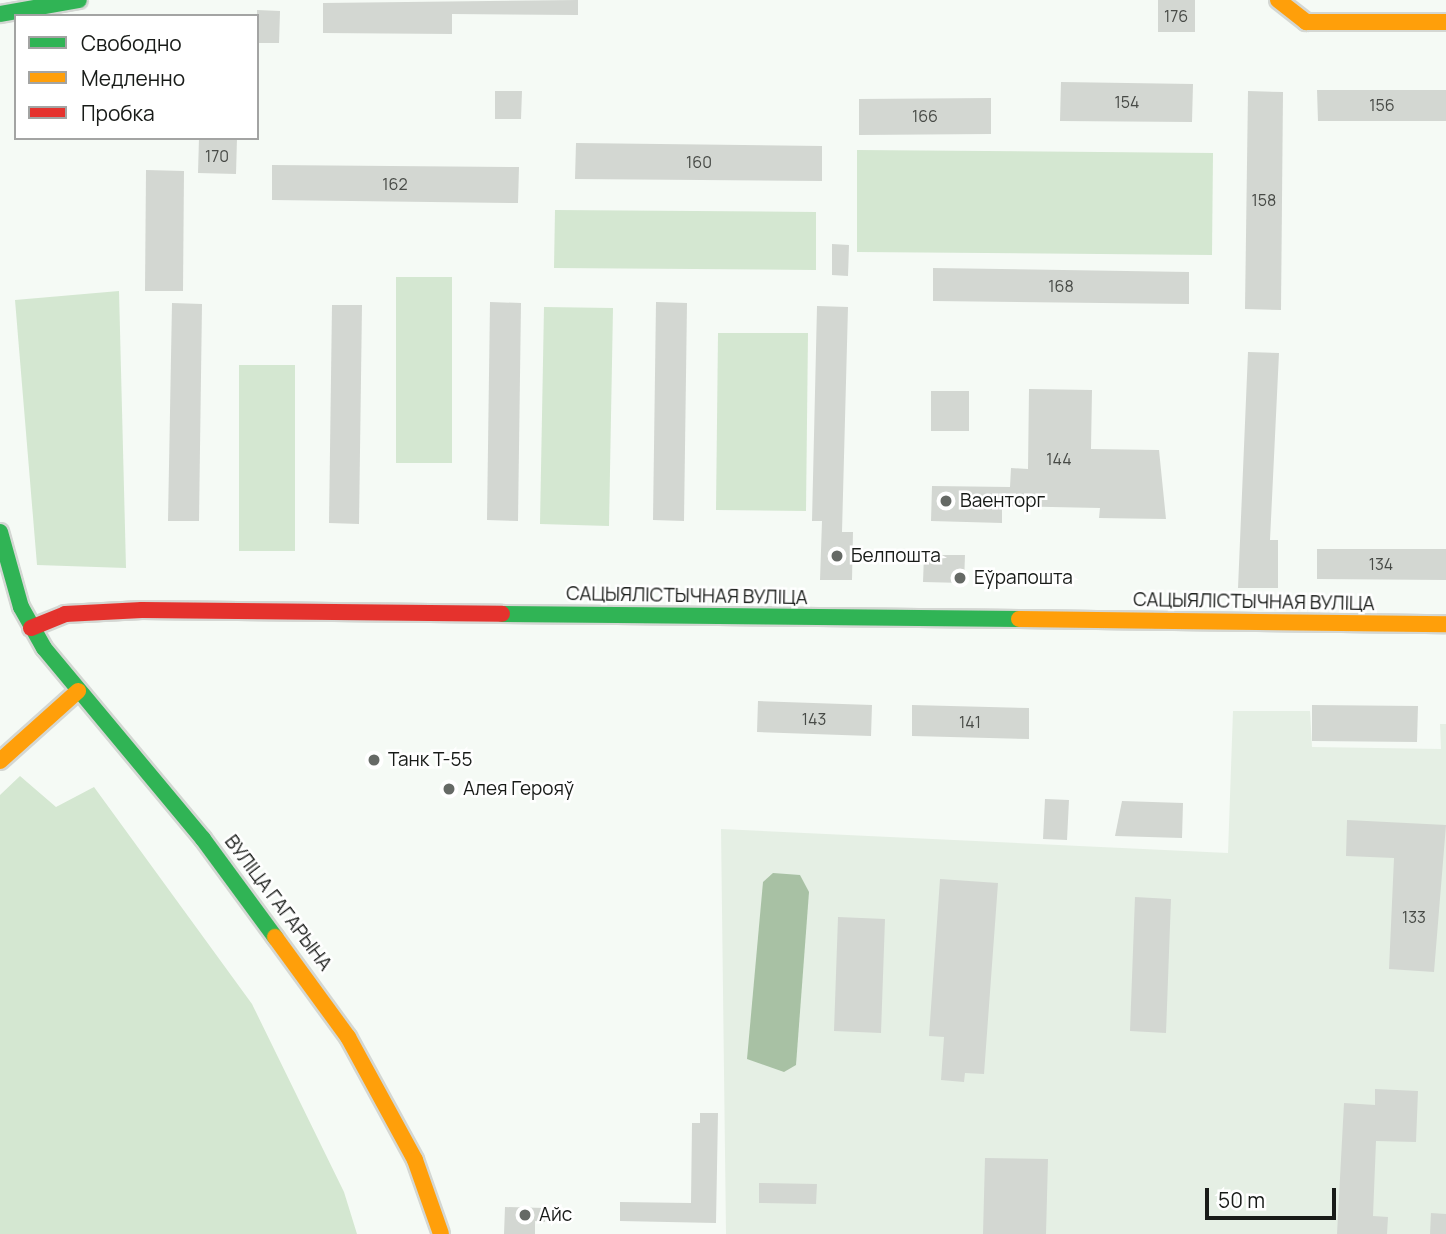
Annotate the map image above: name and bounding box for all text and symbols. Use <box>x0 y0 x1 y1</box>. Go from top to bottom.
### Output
house number: 176 <box>1164 6 1188 26</box>
legend <box>14 14 259 140</box>
text: Свободно <box>81 29 182 57</box>
text: Медленно <box>81 64 185 92</box>
house number: 154 <box>1115 92 1139 112</box>
house number: 156 <box>1369 95 1395 115</box>
text: Пробка <box>81 99 155 127</box>
house number: 166 <box>912 106 938 126</box>
house number: 170 <box>205 146 229 166</box>
house number: 160 <box>686 152 712 172</box>
house number: 162 <box>382 174 408 194</box>
house number: 158 <box>1252 190 1276 210</box>
house number: 168 <box>1048 276 1074 296</box>
house number: 144 <box>1046 449 1072 469</box>
place label: Ваенторг <box>960 490 1045 512</box>
marker: Ваенторг <box>938 493 954 509</box>
place label: Белпошта <box>851 545 941 567</box>
marker: Белпошта <box>829 548 845 564</box>
house number: 134 <box>1369 554 1393 574</box>
place label: Еўрапошта <box>974 567 1073 589</box>
marker: Еўрапошта <box>952 570 968 586</box>
street label: САЦЫЯЛІСТЫЧНАЯ ВУЛІЦА <box>566 582 808 610</box>
street label: САЦЫЯЛІСТЫЧНАЯ ВУЛІЦА <box>1133 588 1375 616</box>
house number: 143 <box>802 709 826 729</box>
house number: 141 <box>959 712 981 732</box>
place label: Танк Т-55 <box>388 749 472 771</box>
marker: Танк Т-55 <box>366 752 382 768</box>
place label: Алея Герояў <box>463 778 574 800</box>
marker: Алея Герояў <box>441 781 457 797</box>
street label: ВУЛІЦА ГАГАРЫНА <box>220 831 336 975</box>
house number: 133 <box>1402 907 1426 927</box>
scale bar <box>1208 1174 1339 1218</box>
text: 50 m <box>1218 1186 1265 1214</box>
place label: Айс <box>539 1204 572 1226</box>
marker: Айс <box>517 1207 533 1223</box>

